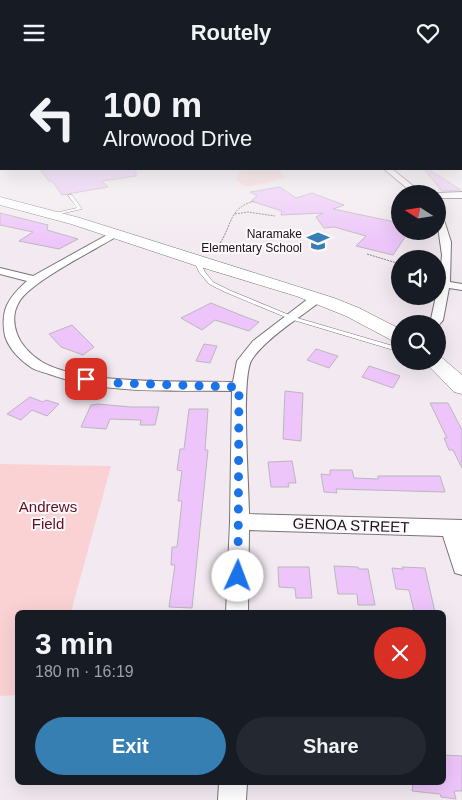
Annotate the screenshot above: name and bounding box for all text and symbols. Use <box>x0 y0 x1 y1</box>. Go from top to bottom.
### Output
icon: menu <box>20 19 48 47</box>
icon: heart <box>414 19 442 47</box>
text: Routely <box>191 20 271 45</box>
icon: left <box>20 85 85 150</box>
text: 100 m <box>103 85 202 124</box>
text: Alrowood Drive <box>103 126 252 151</box>
north arrow <box>391 185 446 240</box>
map controls <box>391 185 446 370</box>
place label: Naramake Elementary School <box>201 227 302 255</box>
school or university icon: Naramake Elementary School <box>305 228 331 254</box>
button: sound <box>391 250 446 305</box>
button: search <box>391 315 446 370</box>
pin <box>65 358 107 400</box>
icon: arrive <box>72 365 100 393</box>
park label: Andrews Field <box>19 498 77 532</box>
street label: GENOA STREET <box>292 514 410 536</box>
position arrow <box>211 549 263 601</box>
text: 3 min <box>35 627 113 660</box>
button: close <box>374 627 426 679</box>
text: 180 m · 16:19 <box>35 663 134 680</box>
button: Exit <box>35 717 226 775</box>
button: Share <box>236 717 426 775</box>

